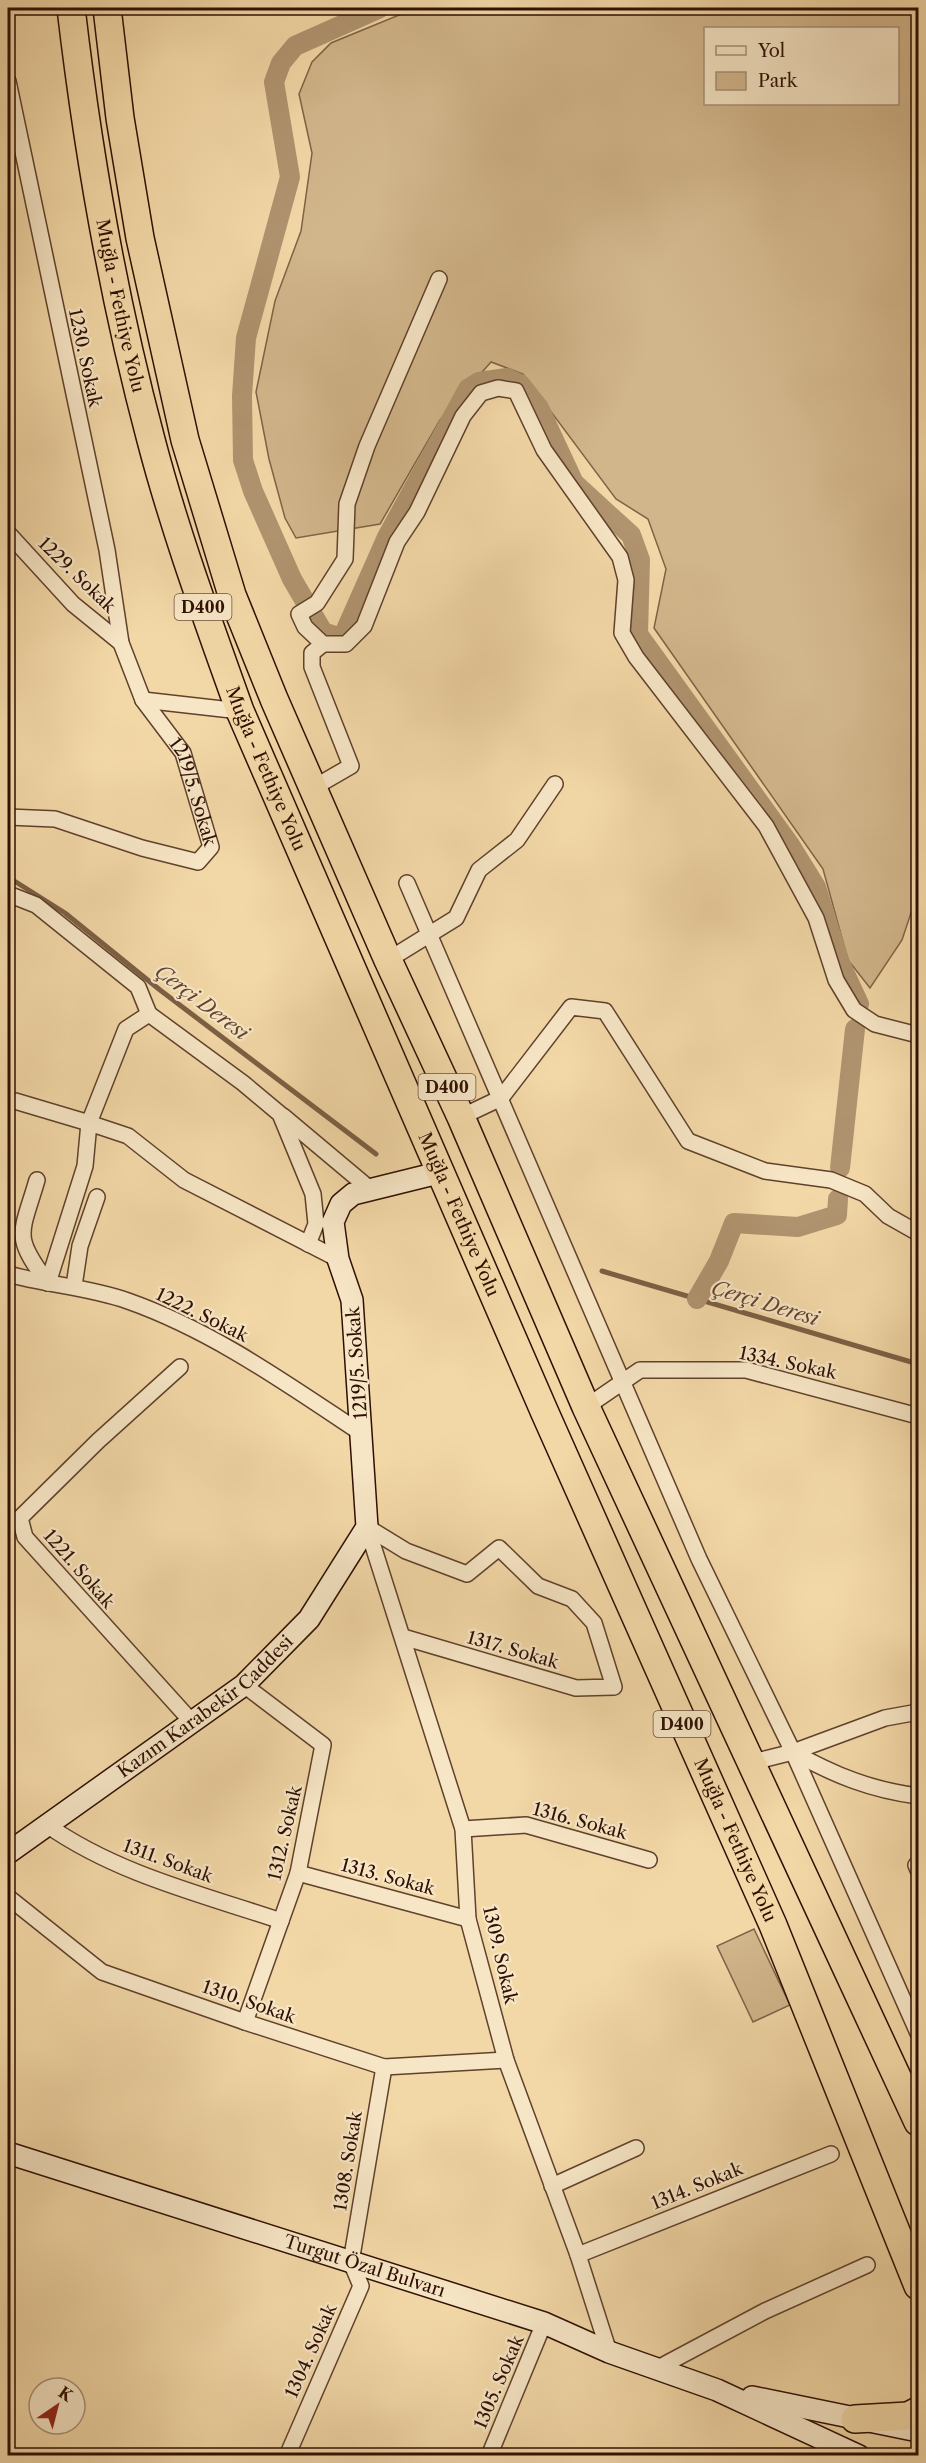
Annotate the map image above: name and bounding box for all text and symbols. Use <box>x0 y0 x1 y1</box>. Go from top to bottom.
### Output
legend <box>704 27 899 105</box>
text: Yol <box>757 40 785 62</box>
text: Park <box>758 70 799 92</box>
street label: Muğla - Fethiye Yolu <box>91 217 149 395</box>
street label: 1230. Sokak <box>64 307 107 411</box>
street label: 1229. Sokak <box>34 533 121 618</box>
road number: D400 <box>174 594 232 620</box>
street label: Muğla - Fethiye Yolu <box>221 683 310 854</box>
street label: 1219/5. Sokak <box>164 733 222 850</box>
water label: Çerçi Deresi <box>151 959 255 1046</box>
road number: D400 <box>418 1074 476 1100</box>
street label: Muğla - Fethiye Yolu <box>413 1129 504 1300</box>
water label: Çerçi Deresi <box>709 1275 823 1331</box>
street label: 1222. Sokak <box>152 1283 253 1347</box>
street label: 1219/5. Sokak <box>342 1304 372 1420</box>
street label: 1334. Sokak <box>737 1342 840 1384</box>
street label: 1221. Sokak <box>39 1525 120 1614</box>
street label: 1317. Sokak <box>465 1626 563 1674</box>
street label: Kazım Karabekir Caddesi <box>113 1630 298 1783</box>
road number: D400 <box>654 1711 710 1737</box>
street label: Muğla - Fethiye Yolu <box>689 1755 781 1925</box>
street label: 1312. Sokak <box>263 1782 307 1883</box>
street label: 1316. Sokak <box>530 1798 631 1845</box>
street label: 1311. Sokak <box>120 1835 217 1888</box>
street label: 1313. Sokak <box>339 1854 439 1900</box>
street label: 1309. Sokak <box>478 1904 522 2008</box>
street label: 1310. Sokak <box>199 1976 300 2029</box>
street label: 1308. Sokak <box>329 2108 367 2213</box>
street label: 1314. Sokak <box>648 2157 747 2214</box>
street label: Turgut Özal Bulvarı <box>281 2230 448 2302</box>
street label: 1304. Sokak <box>280 2299 342 2401</box>
street label: 1305. Sokak <box>469 2330 529 2432</box>
north arrow <box>27 2376 87 2436</box>
text: K <box>55 2382 78 2406</box>

